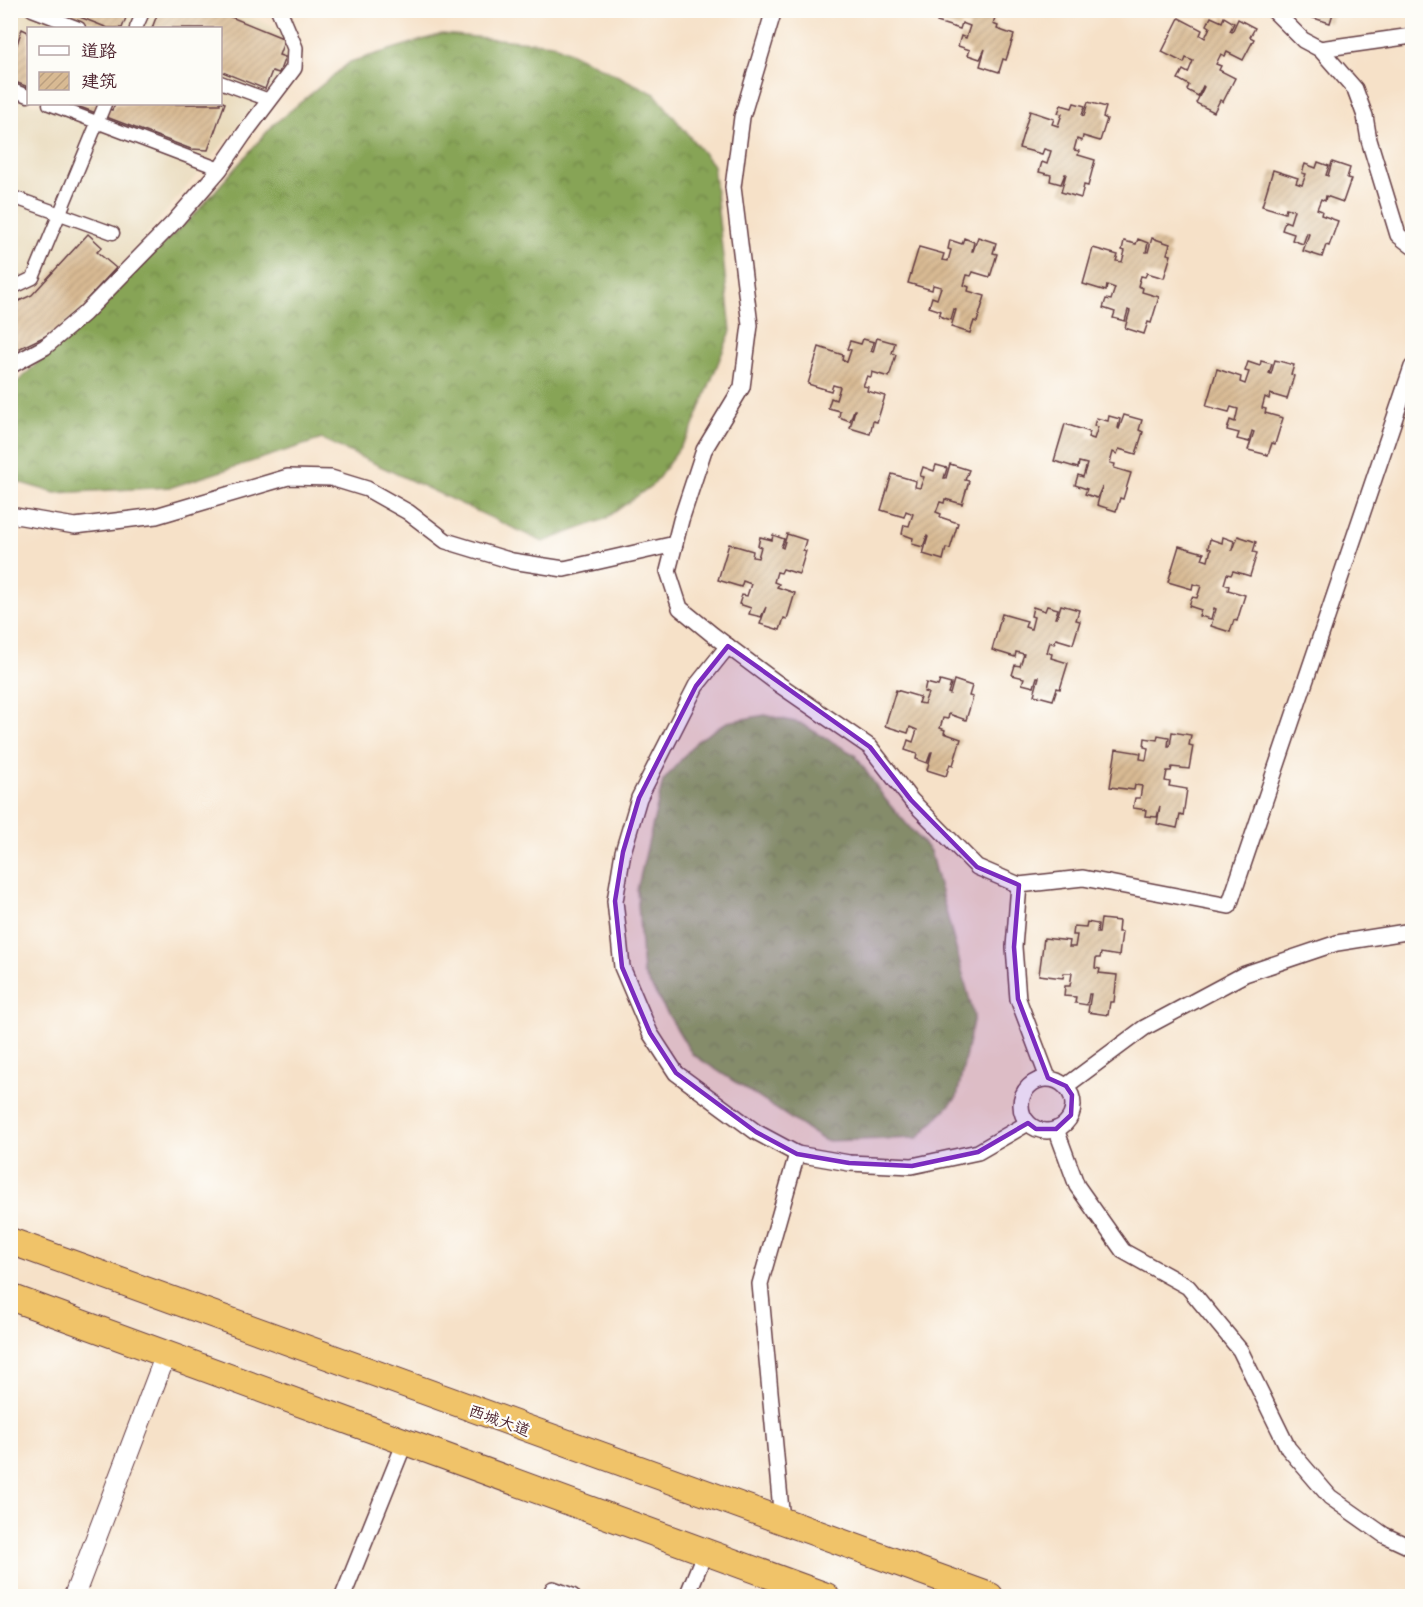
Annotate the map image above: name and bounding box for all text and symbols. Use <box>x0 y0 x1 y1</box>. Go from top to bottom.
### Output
legend <box>27 27 222 105</box>
text: 道路 <box>81 36 117 63</box>
text: 建筑 <box>81 66 117 93</box>
street label: 西城大道 <box>466 1397 534 1441</box>

